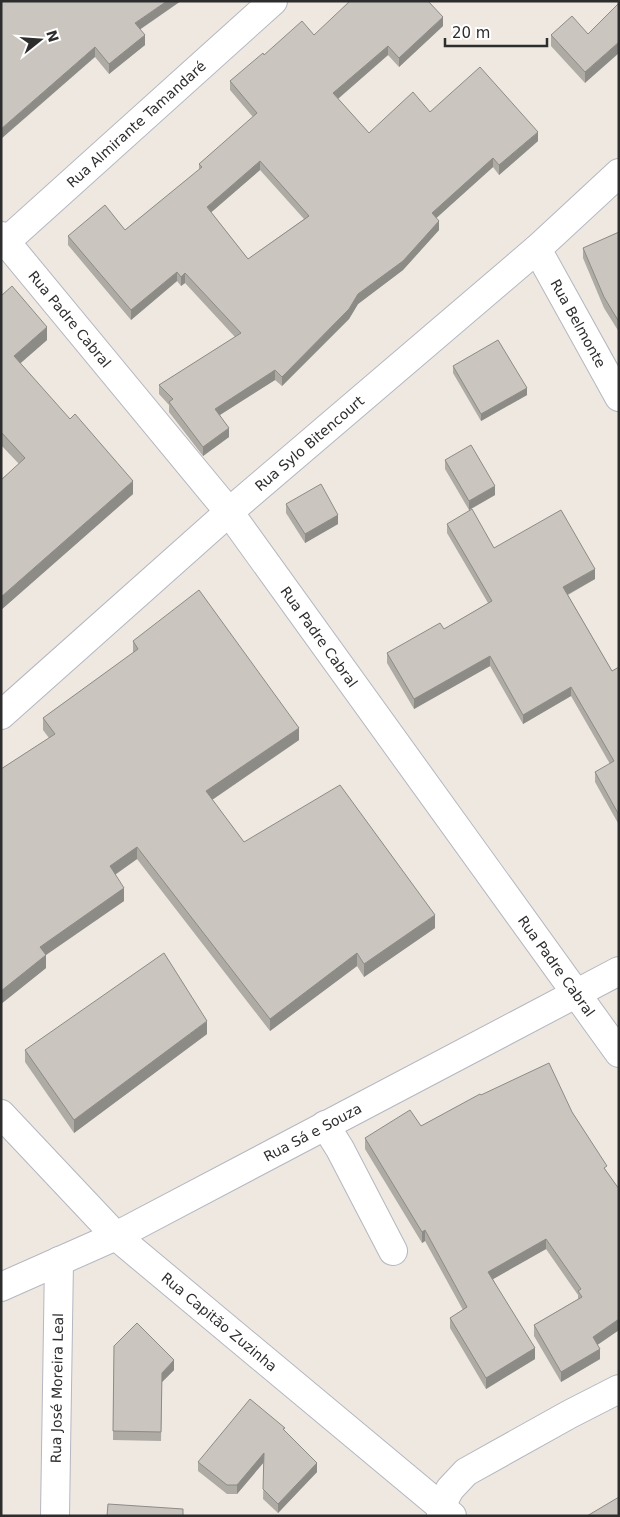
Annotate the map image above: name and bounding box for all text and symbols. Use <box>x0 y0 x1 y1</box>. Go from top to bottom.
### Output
north arrow <box>15 15 65 65</box>
scale bar <box>445 15 548 47</box>
text: 20 m <box>452 24 490 42</box>
text: N <box>43 28 62 44</box>
street label: Rua Almirante Tamandaré <box>64 58 209 191</box>
street label: Rua Padre Cabral <box>25 268 114 371</box>
street label: Rua Belmonte <box>547 276 609 370</box>
street label: Rua Sylo Bitencourt <box>252 392 367 494</box>
street label: Rua Padre Cabral <box>277 583 361 690</box>
street label: Rua Padre Cabral <box>515 913 598 1020</box>
street label: Rua Sá e Souza <box>261 1100 364 1165</box>
street label: Rua Capitão Zuzinha <box>158 1269 280 1375</box>
street label: Rua José Moreira Leal <box>48 1313 66 1463</box>

